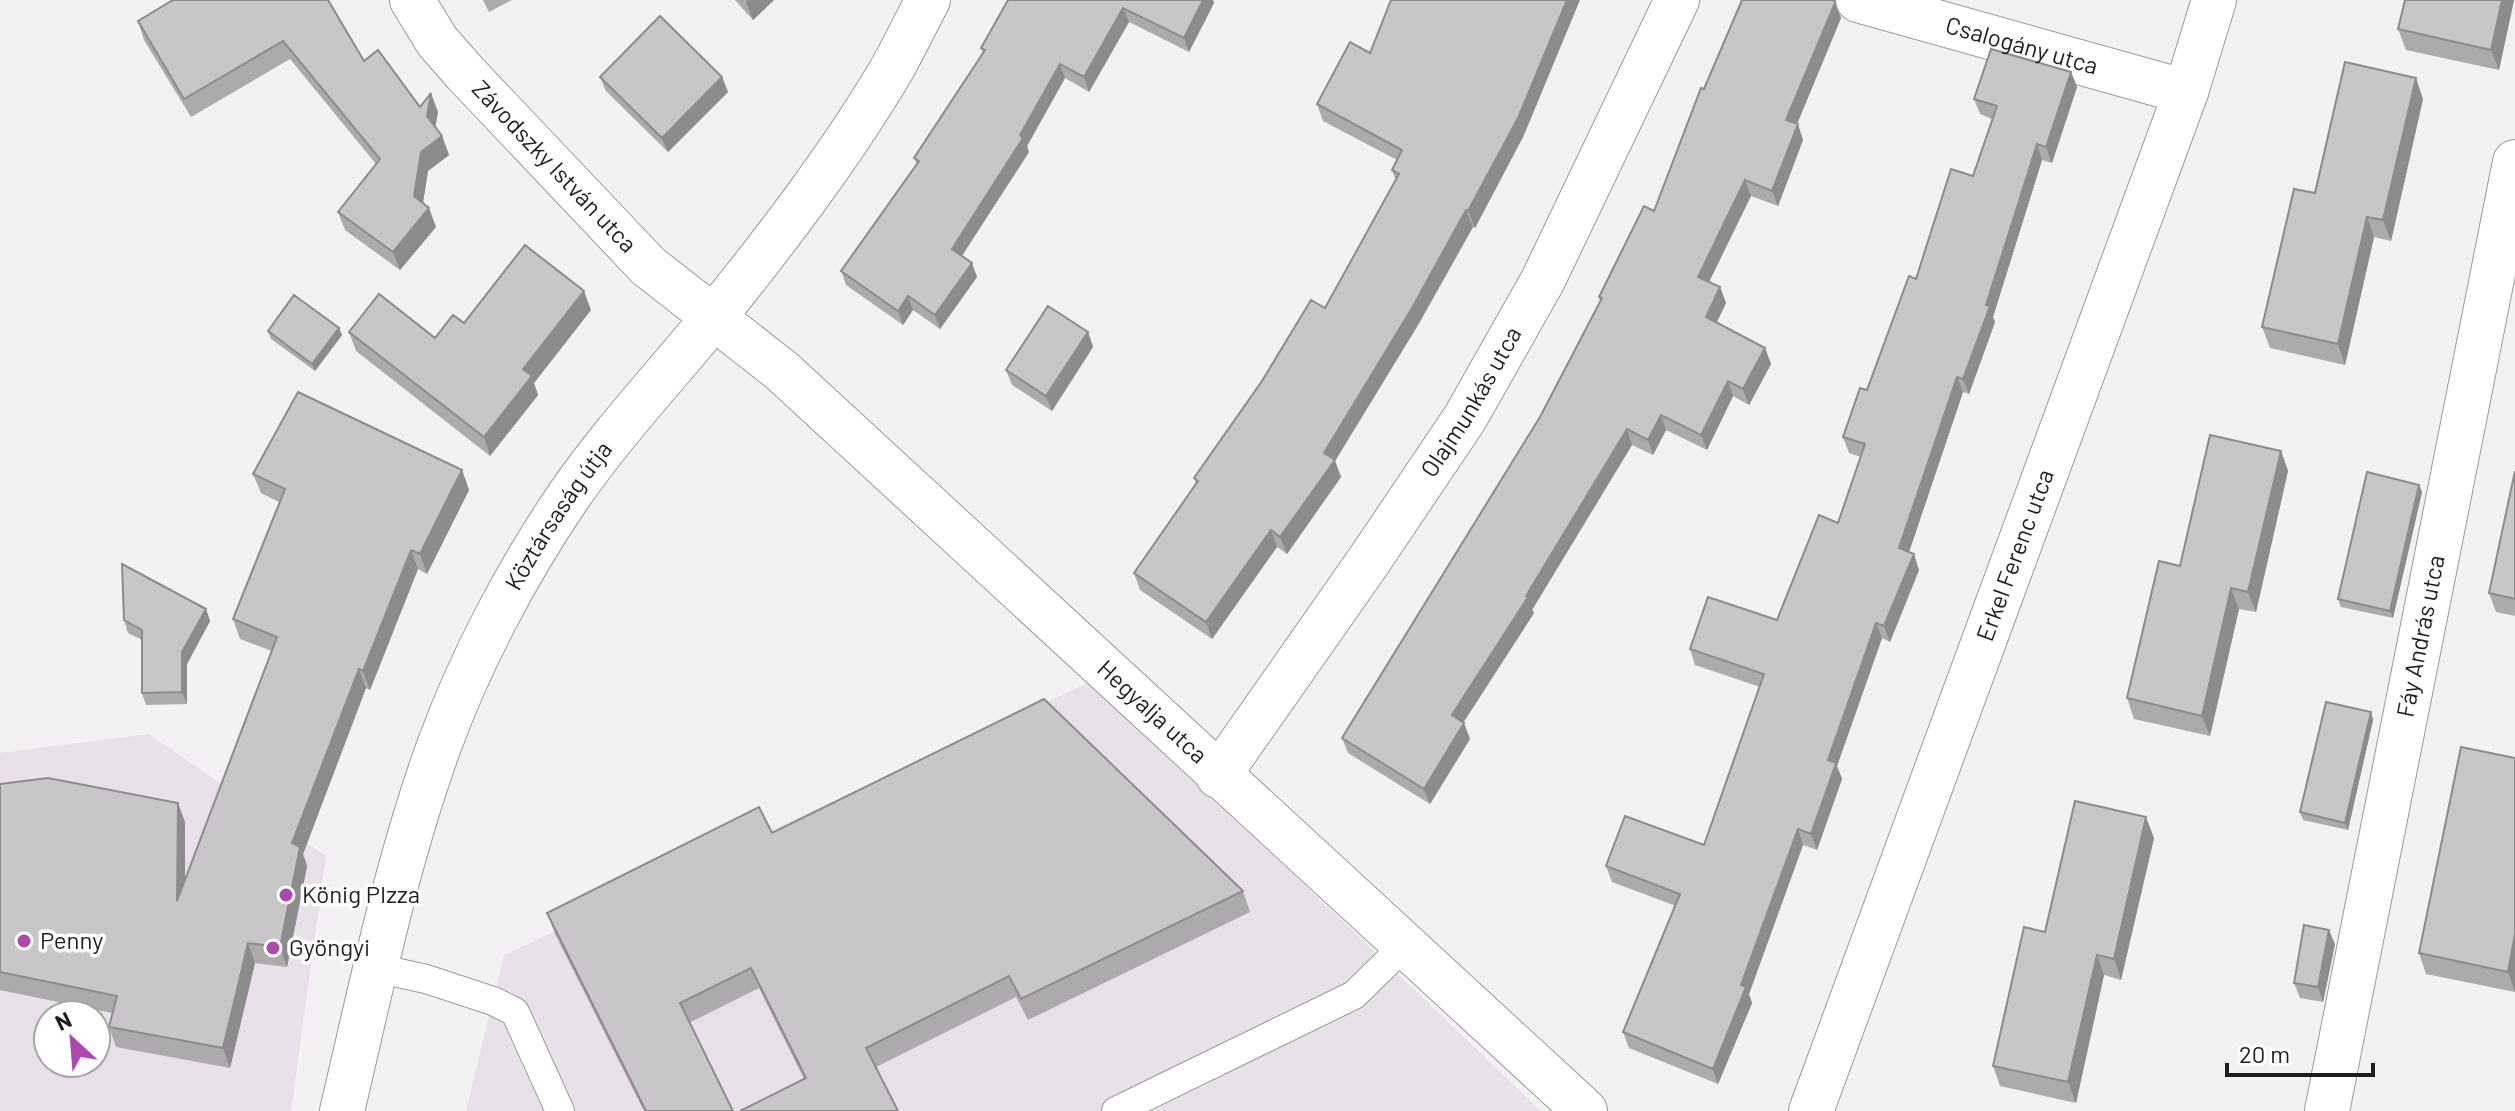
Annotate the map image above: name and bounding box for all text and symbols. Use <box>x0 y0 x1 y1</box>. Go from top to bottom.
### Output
street label: Csalogány utca <box>1943 9 2101 80</box>
street label: Závodszky István utca <box>467 74 644 258</box>
street label: Olajmunkás utca <box>1414 321 1527 482</box>
street label: Köztársaság útja <box>498 435 617 595</box>
street label: Erkel Ferenc utca <box>1969 465 2059 645</box>
street label: Fáy András utca <box>2389 552 2450 719</box>
street label: Hegyalja utca <box>1092 653 1214 769</box>
place label: König PIzza <box>302 879 420 908</box>
marker: König PIzza <box>277 886 295 904</box>
place label: Penny <box>40 925 103 954</box>
marker: Penny <box>15 932 33 950</box>
place label: Gyöngyi <box>289 932 370 961</box>
marker: Gyöngyi <box>264 939 282 957</box>
north arrow <box>32 999 112 1079</box>
text: N <box>51 1005 75 1035</box>
scale bar <box>2227 1027 2373 1077</box>
text: 20 m <box>2239 1039 2290 1068</box>

